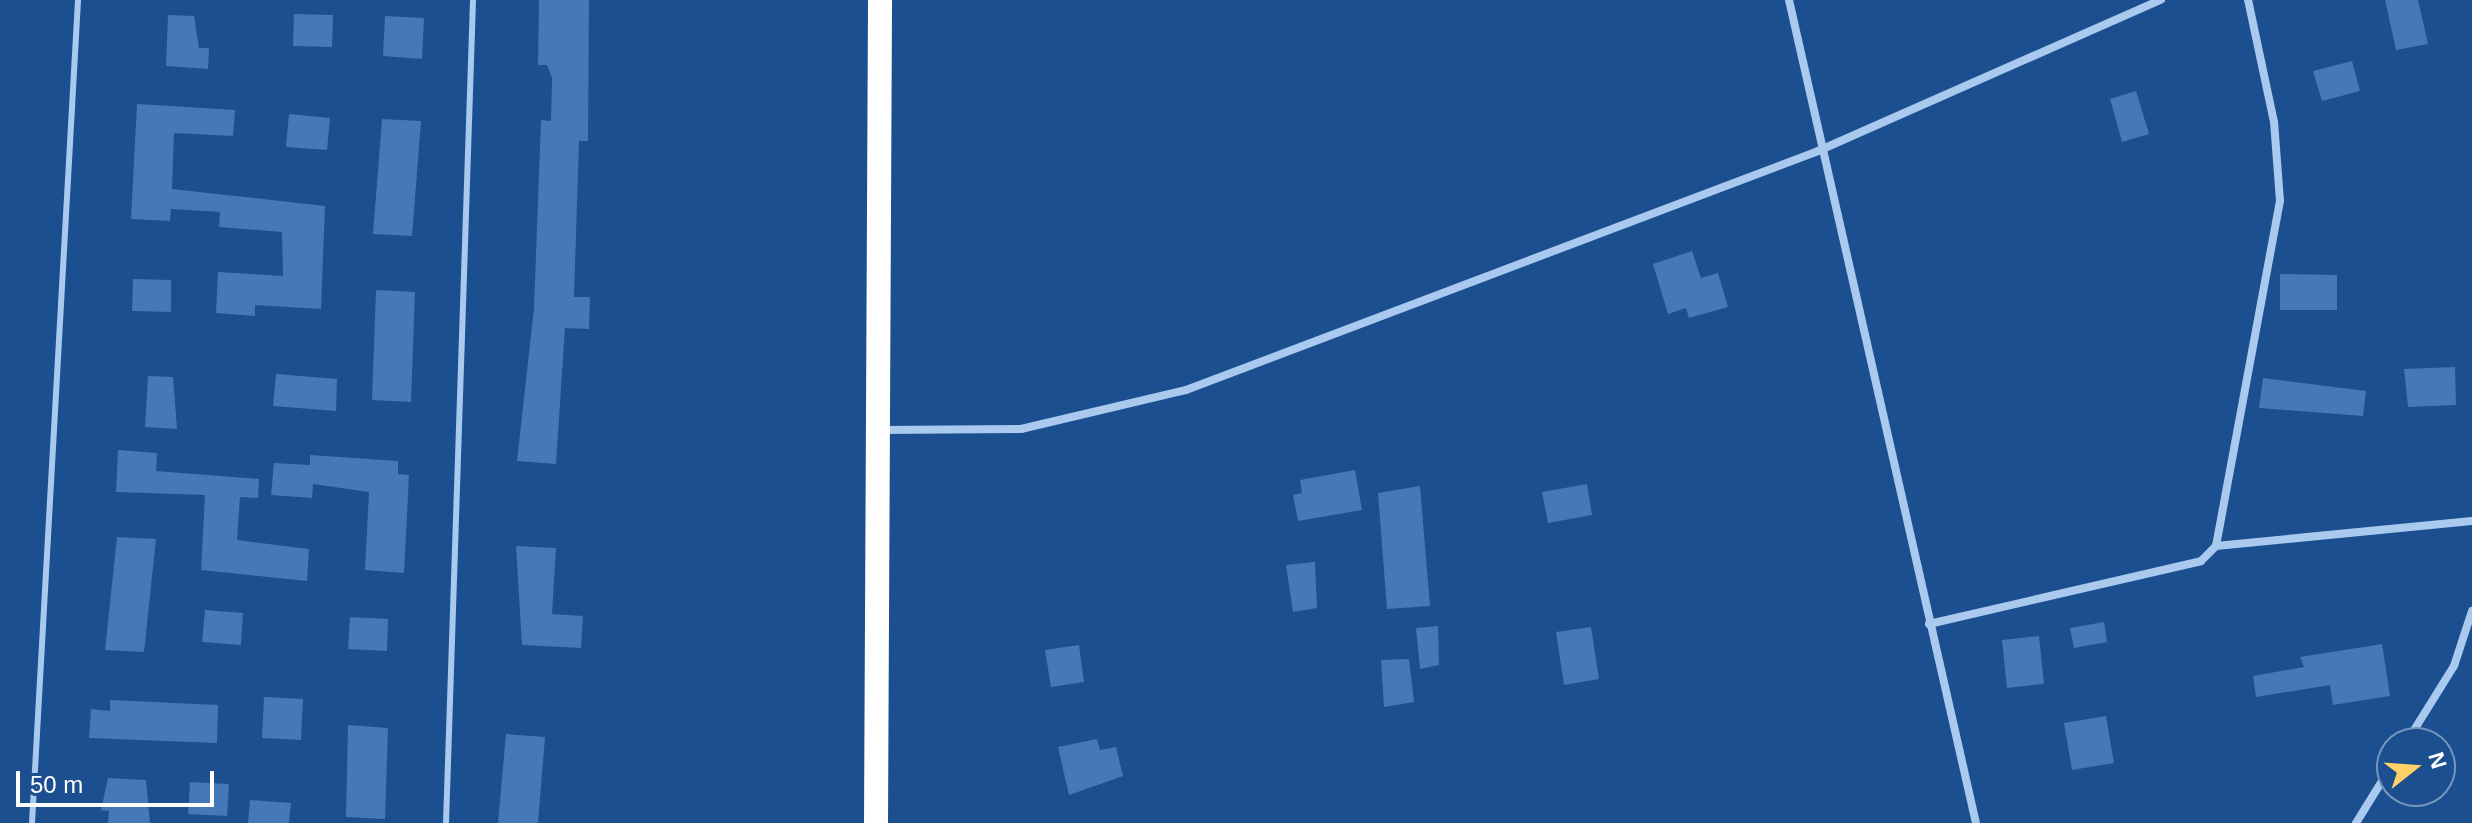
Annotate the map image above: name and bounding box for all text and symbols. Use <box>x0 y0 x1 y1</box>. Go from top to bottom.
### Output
north arrow <box>2376 727 2456 807</box>
text: N <box>2423 749 2452 772</box>
scale bar <box>20 755 218 805</box>
text: 50 m <box>30 771 83 798</box>

